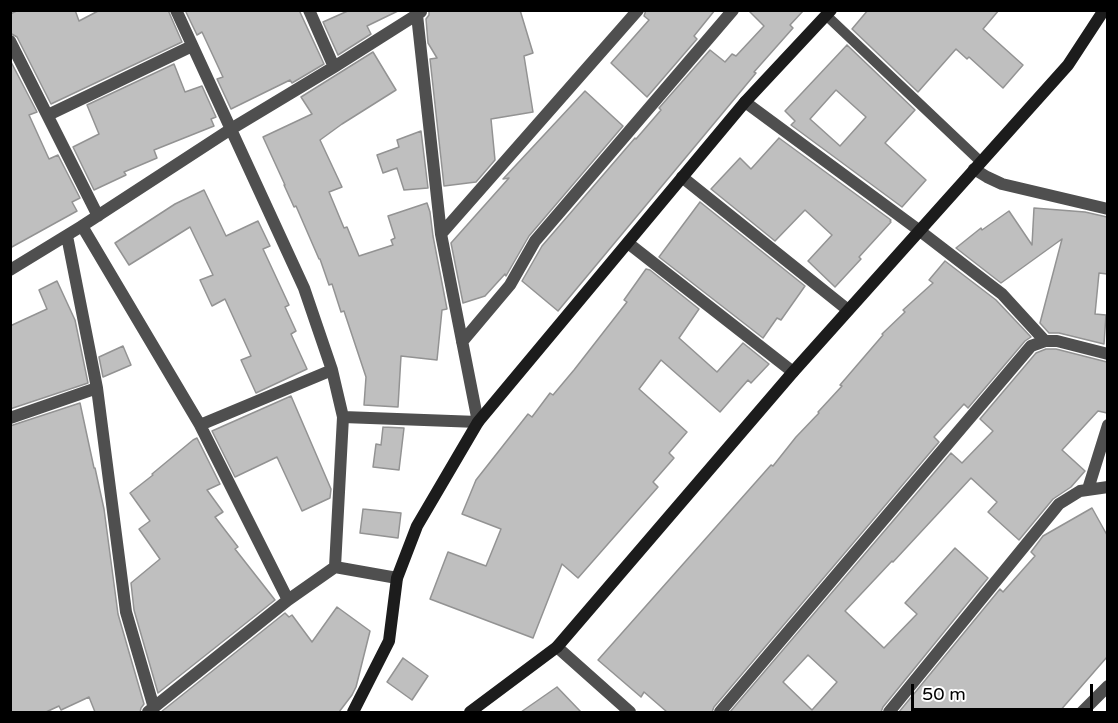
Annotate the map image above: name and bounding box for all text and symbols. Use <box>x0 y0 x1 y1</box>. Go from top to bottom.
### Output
scale bar <box>914 672 1096 710</box>
text: 50 m <box>922 683 966 705</box>

